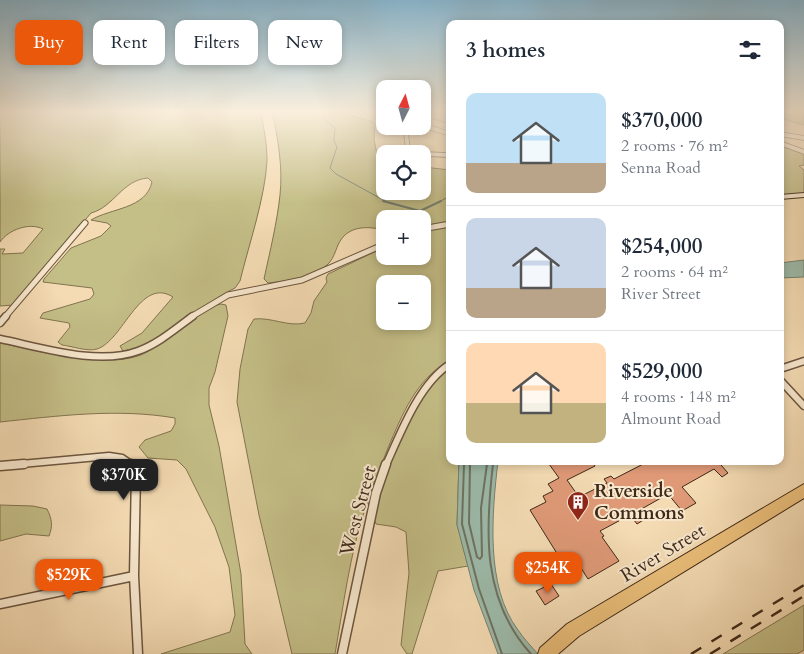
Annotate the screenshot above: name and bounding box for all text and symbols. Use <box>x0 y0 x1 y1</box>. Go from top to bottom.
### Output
chip: Buy <box>15 20 83 65</box>
chip: Rent <box>93 20 165 65</box>
chip: Filters <box>175 20 258 65</box>
chip: New <box>268 20 342 65</box>
text: 3 homes <box>466 36 545 65</box>
icon: filters <box>736 36 764 64</box>
north arrow <box>376 80 431 135</box>
map controls <box>376 80 431 330</box>
text: $370,000 <box>621 106 702 135</box>
icon: home <box>506 113 566 173</box>
text: 2 rooms · 76 m² <box>621 135 728 157</box>
button: locate <box>376 145 431 200</box>
text: Senna Road <box>621 157 701 179</box>
button: + <box>376 210 431 265</box>
text: $254,000 <box>621 232 702 261</box>
icon: home <box>506 238 566 298</box>
text: 2 rooms · 64 m² <box>621 261 728 283</box>
button: − <box>376 275 431 330</box>
text: River Street <box>621 283 701 305</box>
text: $529,000 <box>621 357 702 386</box>
icon: home <box>506 363 566 423</box>
text: 4 rooms · 148 m² <box>621 386 736 408</box>
text: Almount Road <box>621 408 721 430</box>
pin: $370K <box>89 458 159 501</box>
street label: West Street <box>333 463 383 560</box>
text: $370K <box>101 464 147 486</box>
place label: Riverside Commons <box>594 478 684 526</box>
building icon: Riverside Commons <box>566 490 590 521</box>
street label: River Street <box>616 518 710 588</box>
pin: $254K <box>513 552 583 594</box>
text: $254K <box>525 557 571 579</box>
pin: $529K <box>34 558 104 601</box>
text: $529K <box>46 564 92 586</box>

